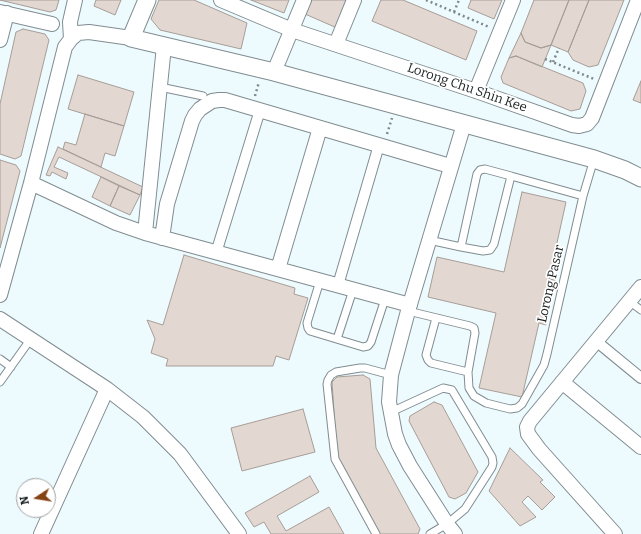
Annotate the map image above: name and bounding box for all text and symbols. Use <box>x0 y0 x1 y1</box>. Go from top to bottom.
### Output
street label: Lorong Chu Shin Kee <box>405 60 529 116</box>
street label: Lorong Pasar <box>535 244 567 324</box>
north arrow <box>16 478 56 518</box>
text: N <box>18 495 32 506</box>

